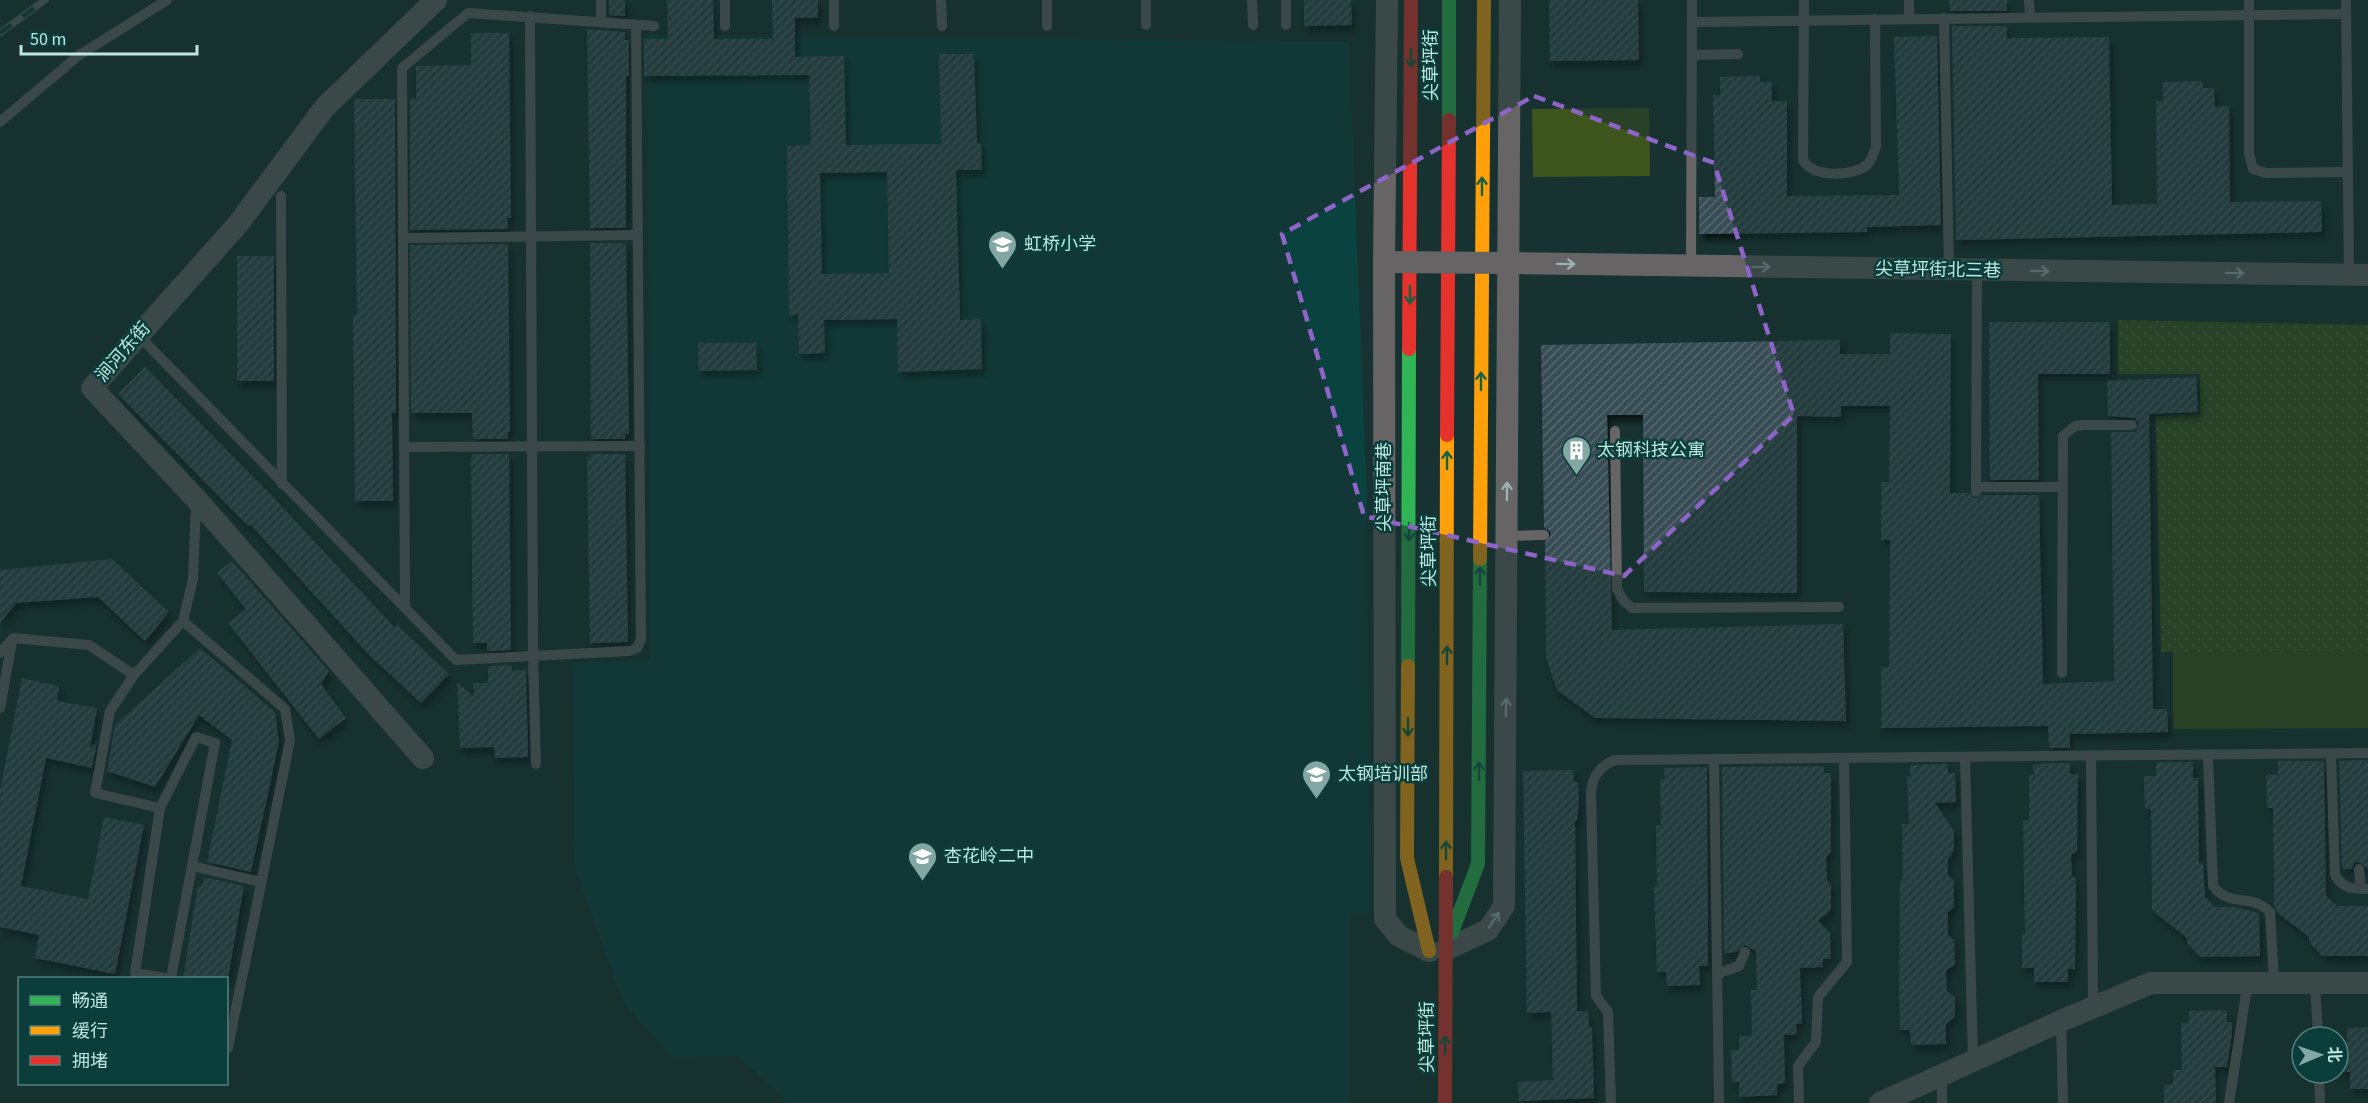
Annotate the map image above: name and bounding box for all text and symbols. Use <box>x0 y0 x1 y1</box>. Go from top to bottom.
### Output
scale bar <box>21 18 196 56</box>
text: 50 m <box>30 27 66 52</box>
street label: 尖草坪街 <box>1419 29 1444 101</box>
one-way arrow <box>1405 48 1417 68</box>
one-way arrow <box>1477 177 1488 197</box>
school or university icon: 虹桥小学 <box>987 228 1019 270</box>
place label: 虹桥小学 <box>1024 232 1096 257</box>
street label: 尖草坪街北三巷 <box>1875 256 2001 284</box>
one-way arrow <box>1556 258 1576 270</box>
one-way arrow <box>1751 261 1771 273</box>
one-way arrow <box>2030 266 2050 277</box>
one-way arrow <box>2225 268 2245 279</box>
one-way arrow <box>1404 285 1416 305</box>
street label: 涧河东街 <box>90 317 156 387</box>
one-way arrow <box>1475 372 1487 392</box>
building icon: 太钢科技公寓 <box>1560 434 1592 476</box>
place label: 太钢科技公寓 <box>1597 438 1705 463</box>
street label: 尖草坪南巷 <box>1372 442 1397 532</box>
one-way arrow <box>1441 450 1453 470</box>
one-way arrow <box>1501 482 1513 502</box>
street label: 尖草坪街 <box>1417 515 1442 587</box>
one-way arrow <box>1403 522 1415 542</box>
one-way arrow <box>1474 567 1486 587</box>
one-way arrow <box>1441 645 1452 665</box>
one-way arrow <box>1500 698 1512 718</box>
one-way arrow <box>1402 717 1414 737</box>
school or university icon: 太钢培训部 <box>1301 758 1333 800</box>
place label: 太钢培训部 <box>1338 762 1428 787</box>
one-way arrow <box>1473 762 1484 782</box>
school or university icon: 杏花岭二中 <box>907 840 939 882</box>
one-way arrow <box>1440 840 1452 860</box>
place label: 杏花岭二中 <box>944 844 1034 869</box>
one-way arrow <box>1488 912 1501 929</box>
legend <box>18 977 228 1085</box>
text: 畅通 <box>72 989 108 1014</box>
street label: 尖草坪街 <box>1415 1001 1440 1073</box>
text: 缓行 <box>72 1019 108 1044</box>
north arrow <box>2290 1025 2350 1085</box>
one-way arrow <box>1439 1035 1451 1055</box>
text: 北 <box>2323 1046 2345 1063</box>
text: 拥堵 <box>72 1049 108 1074</box>

